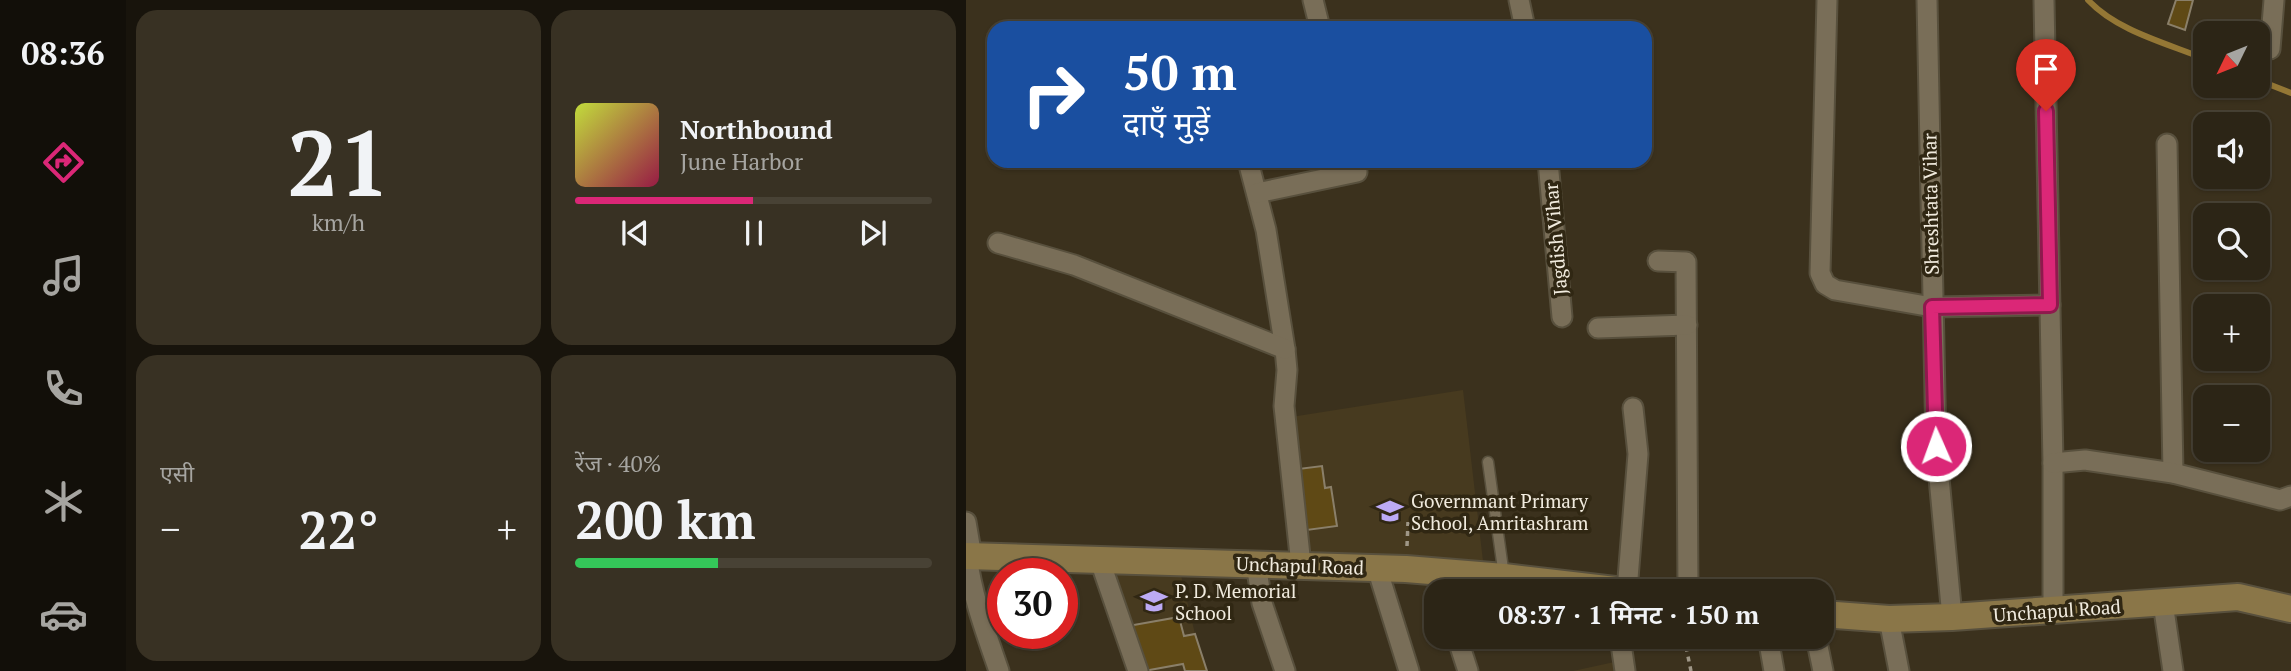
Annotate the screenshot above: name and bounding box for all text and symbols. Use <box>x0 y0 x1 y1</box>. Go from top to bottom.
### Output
north arrow <box>2193 21 2270 98</box>
map controls <box>2193 21 2270 462</box>
text: 08:36 <box>21 32 105 74</box>
text: 50 m <box>1123 39 1237 104</box>
pin <box>2016 39 2076 111</box>
icon: right <box>1008 49 1099 140</box>
icon: arrive <box>2027 50 2065 88</box>
text: 21 <box>287 101 390 222</box>
text: दाएँ मुड़ें <box>1123 102 1210 144</box>
text: Northbound <box>680 112 833 146</box>
button: sound <box>2193 112 2270 189</box>
street label: Shreshtata Vihar <box>1916 132 1944 275</box>
icon: directions <box>39 138 88 187</box>
text: June Harbor <box>680 146 803 177</box>
street label: Jagdish Vihar <box>1538 181 1572 296</box>
button: search <box>2193 203 2270 280</box>
text: km/h <box>312 207 365 238</box>
icon: previous <box>616 214 654 252</box>
icon: pause <box>735 214 773 252</box>
icon: next <box>854 214 892 252</box>
icon: music <box>39 251 88 300</box>
button: + <box>2193 294 2270 371</box>
icon: phone <box>39 364 88 413</box>
button: − <box>2193 385 2270 462</box>
position arrow <box>1899 409 1973 483</box>
text: रेंज · 40% <box>575 448 661 479</box>
text: एसी <box>160 458 194 489</box>
icon: climate <box>39 477 88 526</box>
text: 200 km <box>575 485 756 554</box>
place label: Governmant Primary School, Amritashram <box>1411 488 1589 535</box>
text: 22° <box>298 495 379 564</box>
school or university icon: Governmant Primary School, Amritashram <box>1375 496 1405 526</box>
text: − <box>160 504 180 554</box>
text: + <box>497 504 517 554</box>
street label: Unchapul Road <box>1236 550 1365 580</box>
speed limit sign: 30 <box>987 558 1078 649</box>
place label: P. D. Memorial School <box>1175 578 1297 625</box>
school or university icon: P. D. Memorial School <box>1139 586 1169 616</box>
icon: car <box>39 590 88 639</box>
street label: Unchapul Road <box>1992 593 2122 627</box>
text: 08:37 · 1 मिनट · 150 m <box>1499 597 1759 631</box>

